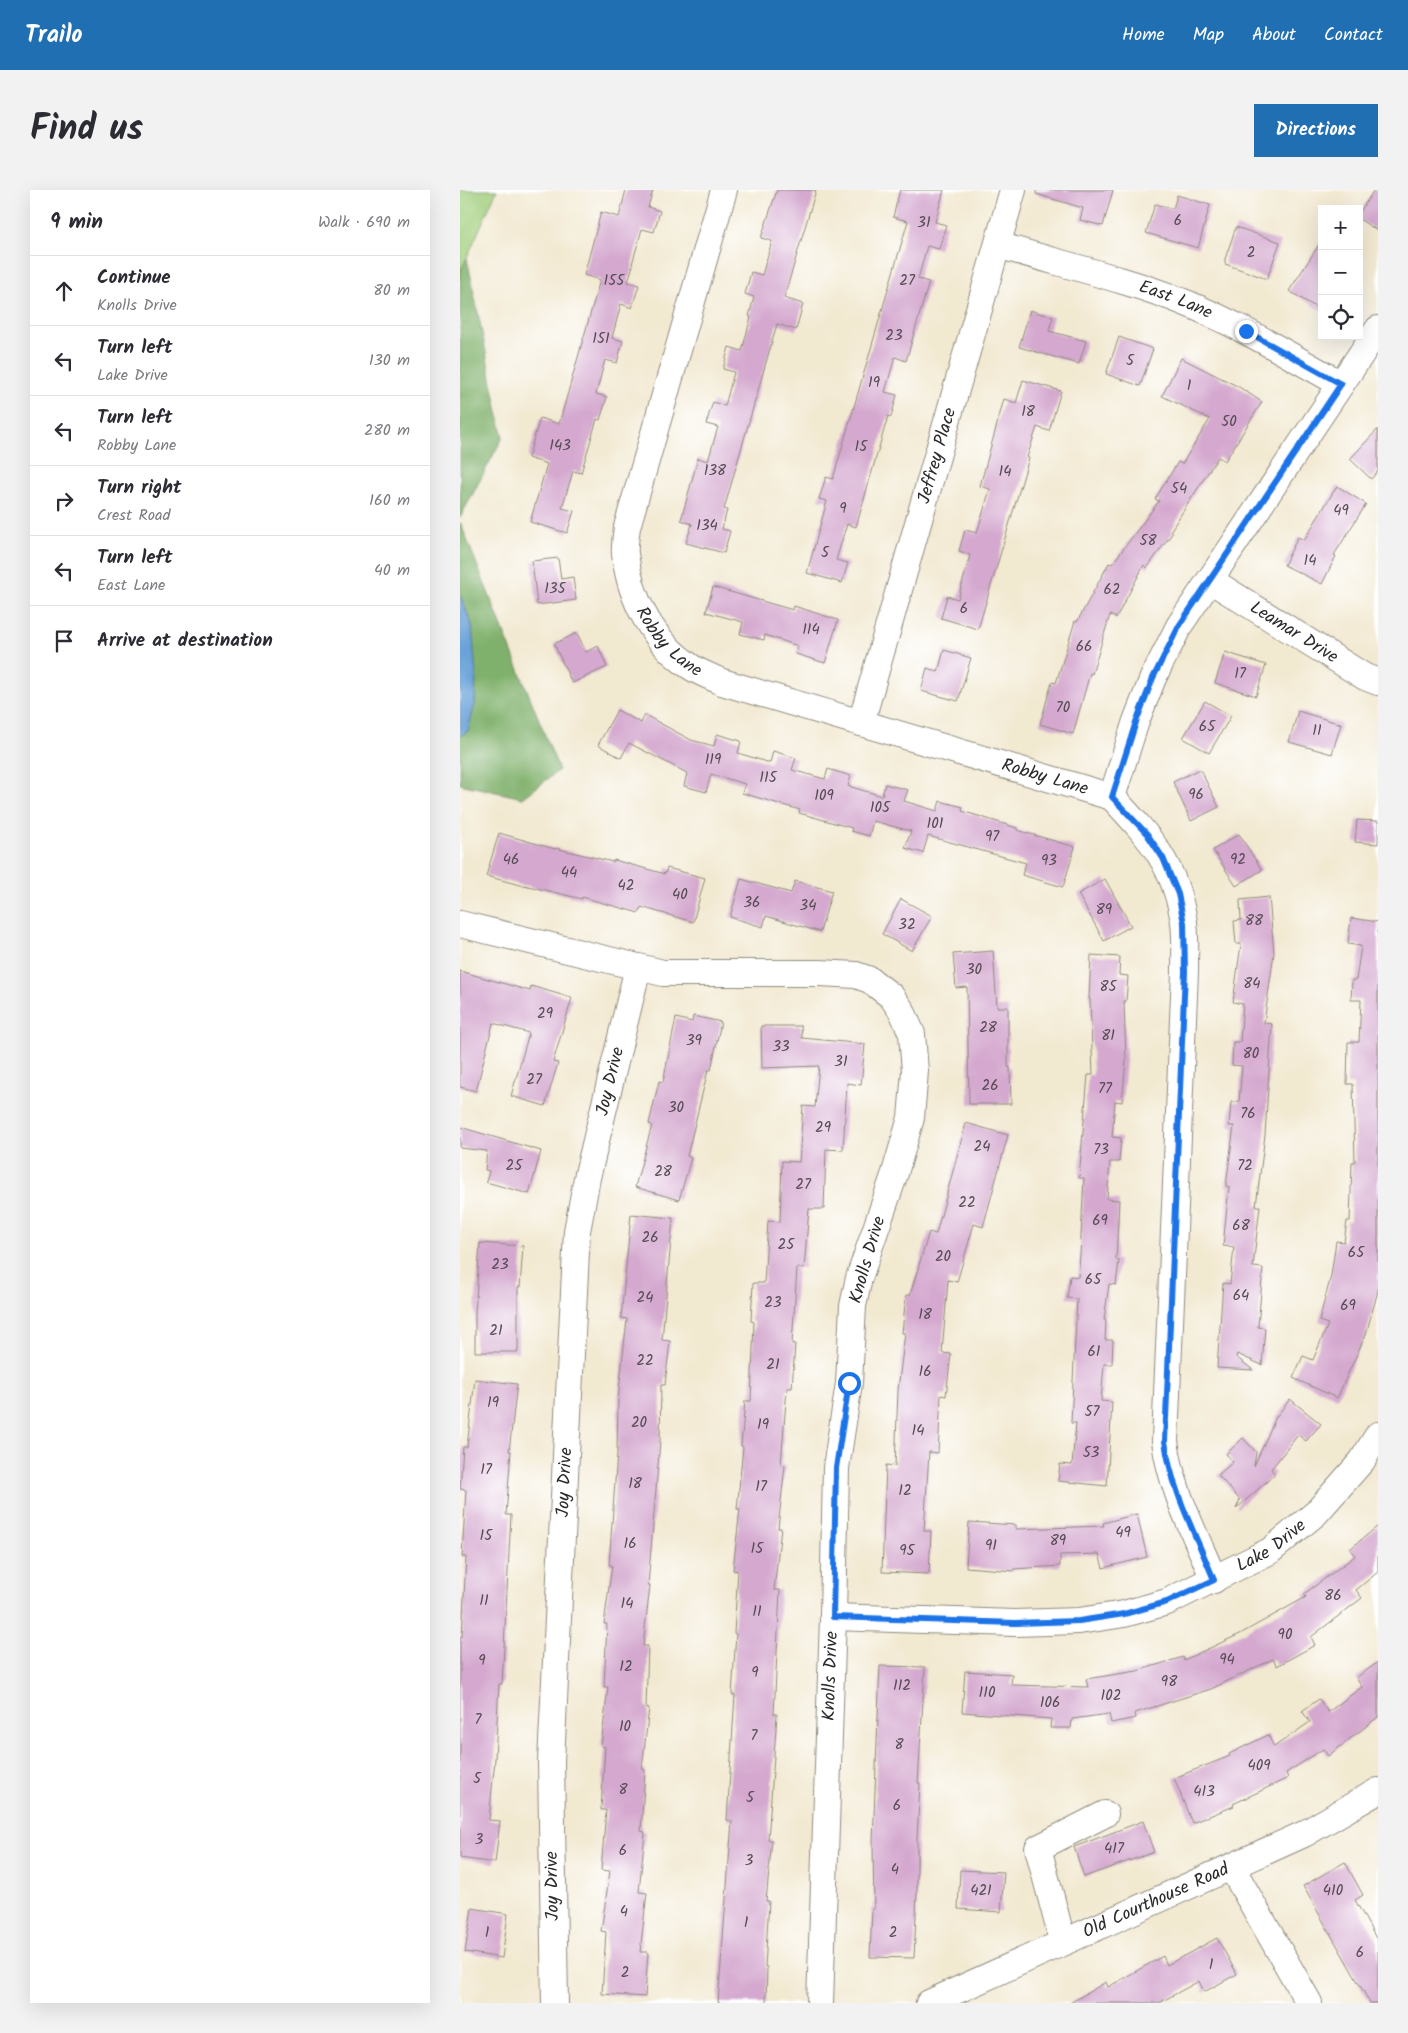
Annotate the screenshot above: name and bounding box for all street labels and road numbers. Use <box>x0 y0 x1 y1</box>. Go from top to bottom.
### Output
street label: East Lane <box>1135 273 1217 327</box>
street label: Jeffrey Place <box>910 404 965 507</box>
street label: Leamar Drive <box>1244 594 1344 671</box>
street label: Robby Lane <box>628 601 707 685</box>
street label: Robby Lane <box>998 751 1092 804</box>
street label: Joy Drive <box>588 1044 633 1119</box>
street label: Knolls Drive <box>842 1213 894 1307</box>
street label: Joy Drive <box>549 1447 581 1518</box>
street label: Lake Drive <box>1231 1512 1313 1580</box>
street label: Knolls Drive <box>815 1631 847 1721</box>
street label: Joy Drive <box>538 1851 568 1921</box>
street label: Old Courthouse Road <box>1078 1855 1235 1946</box>

